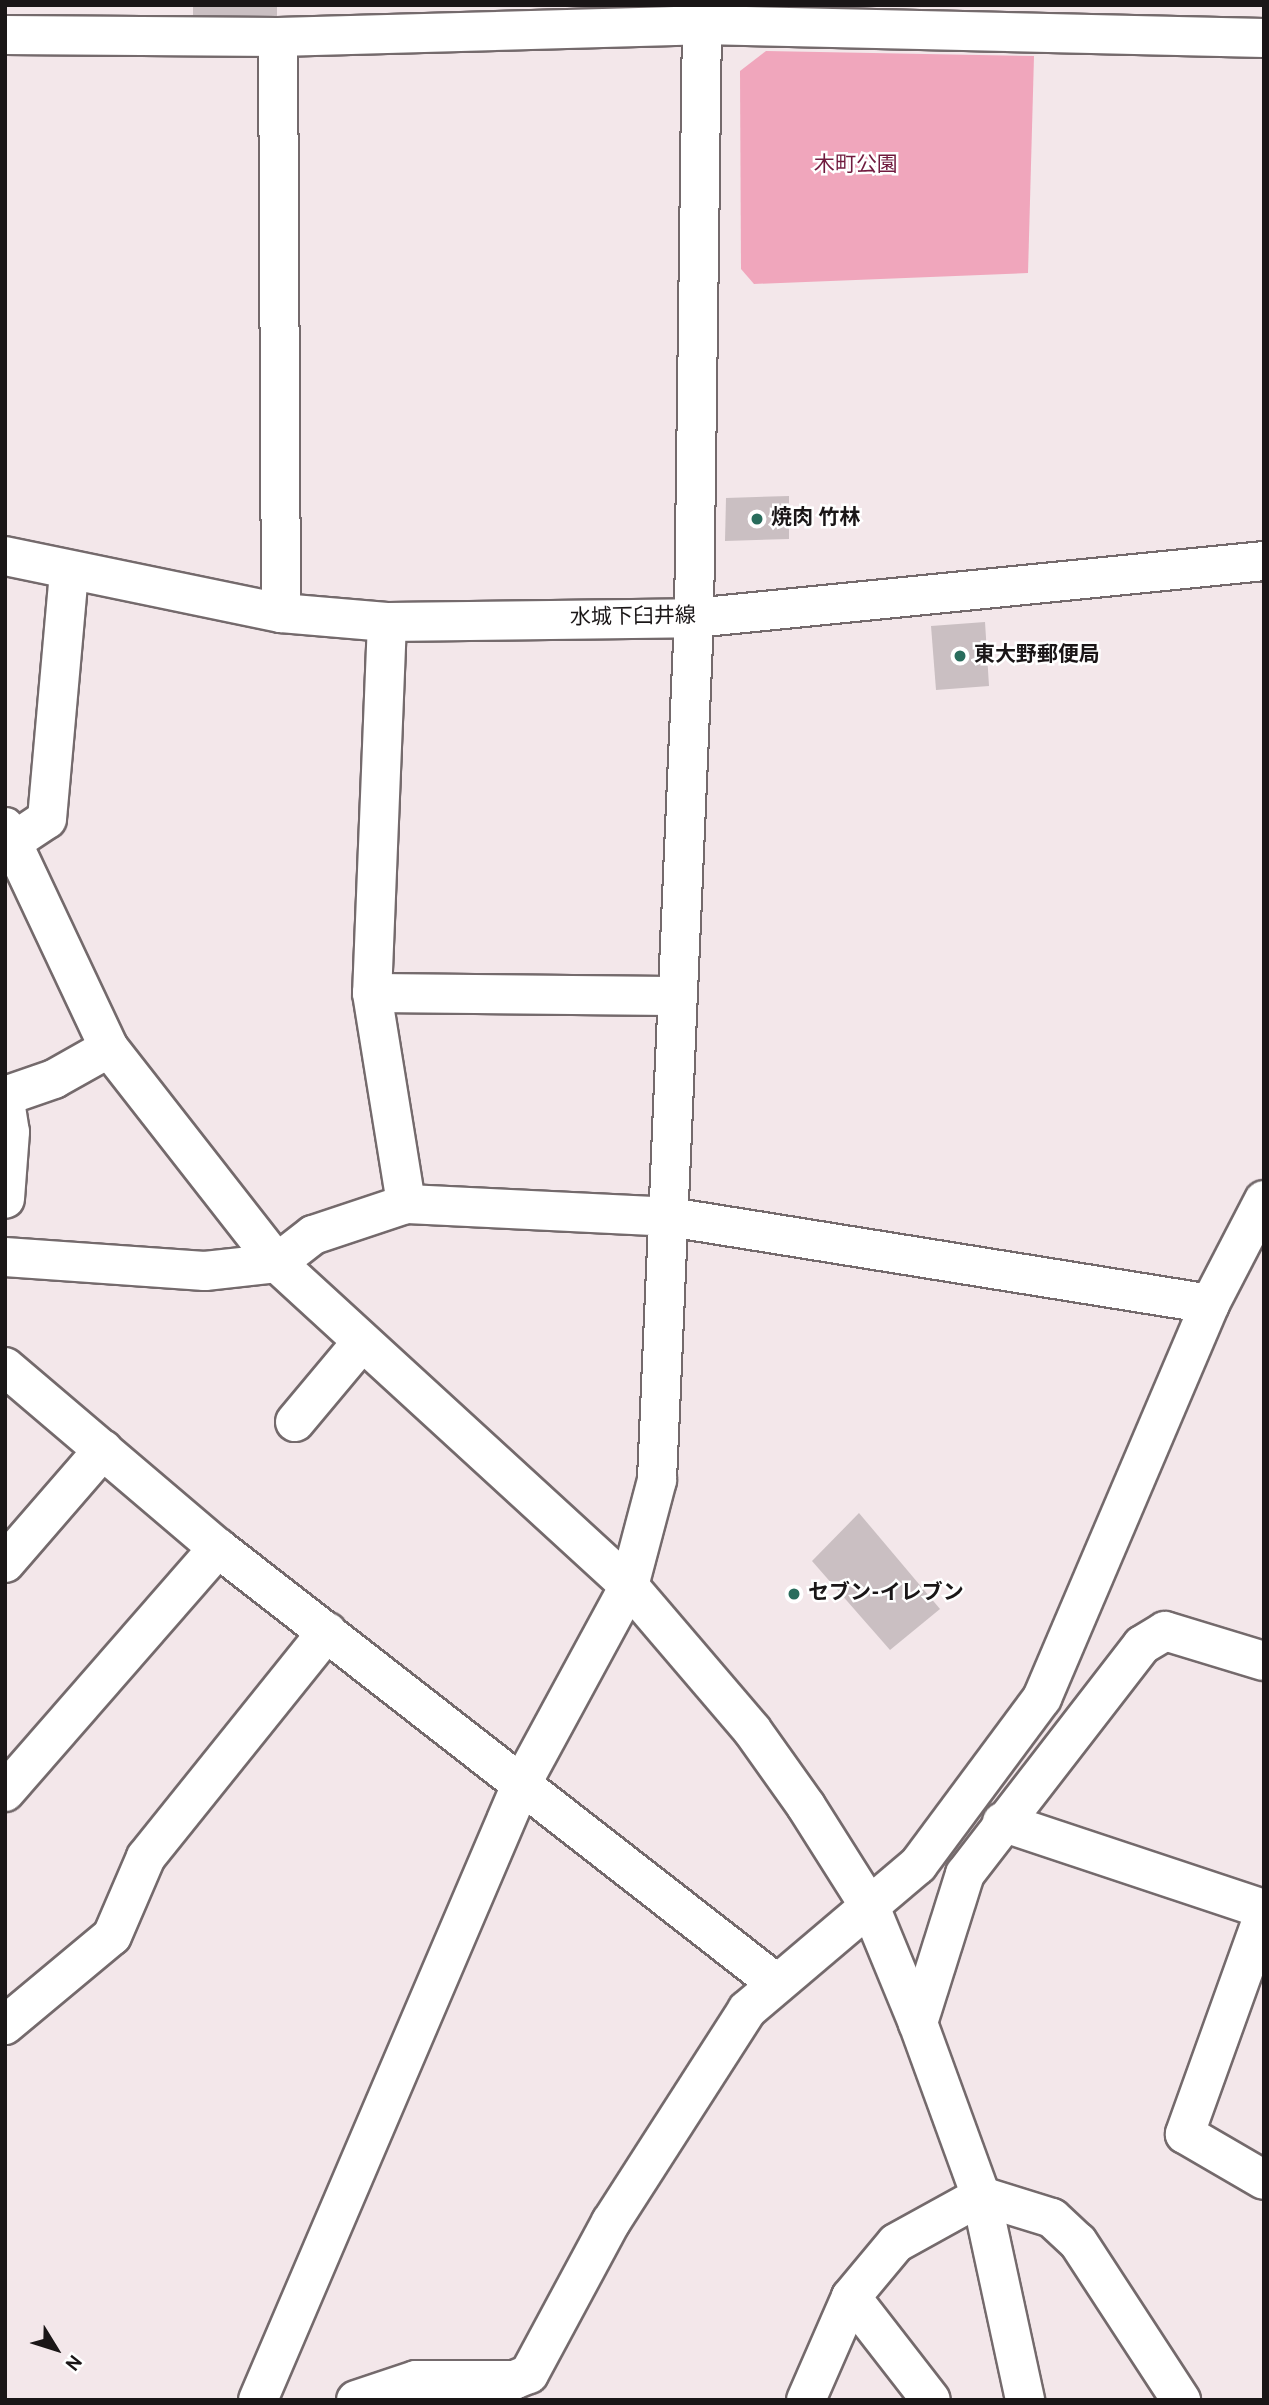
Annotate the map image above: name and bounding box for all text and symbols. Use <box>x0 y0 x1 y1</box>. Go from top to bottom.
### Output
park label: 木町公園 <box>814 153 898 179</box>
place label: 焼肉 竹林 <box>771 506 860 532</box>
marker: 焼肉 竹林 <box>749 511 765 527</box>
street label: 水城下臼井線 <box>570 604 696 632</box>
place label: 東大野郵便局 <box>974 643 1100 669</box>
marker: 東大野郵便局 <box>952 648 968 664</box>
place label: セブン-イレブン <box>808 1581 964 1607</box>
marker: セブン-イレブン <box>786 1586 802 1602</box>
north arrow <box>21 2314 91 2384</box>
text: N <box>59 2349 86 2375</box>

